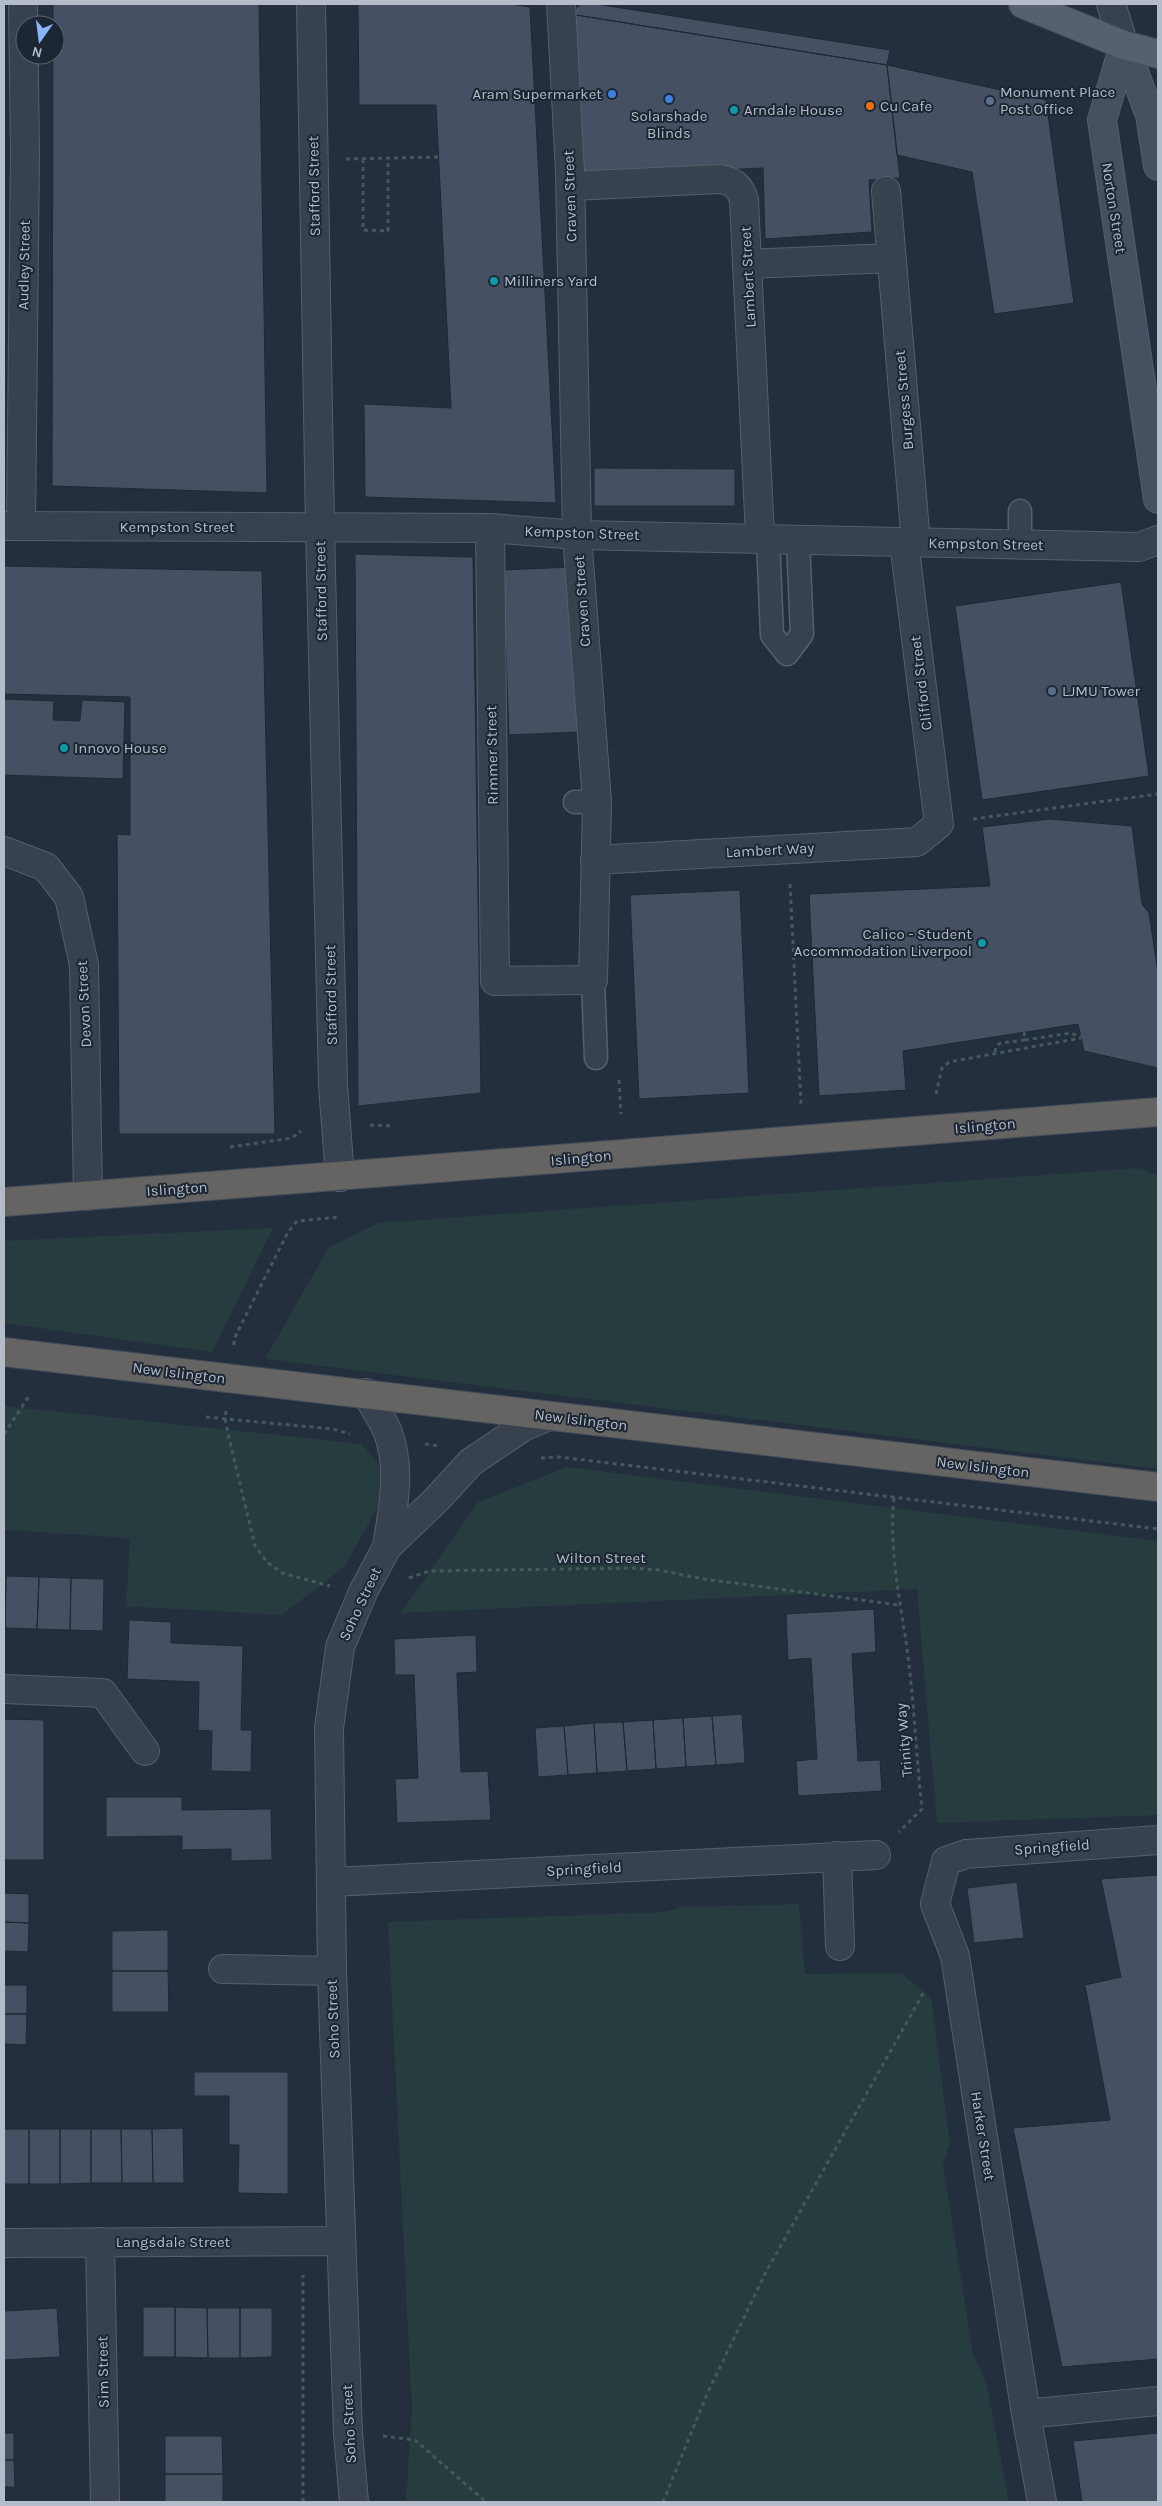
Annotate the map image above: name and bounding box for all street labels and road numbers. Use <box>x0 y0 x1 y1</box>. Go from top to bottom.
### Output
street label: Stafford Street <box>304 135 324 236</box>
street label: Craven Street <box>559 149 581 242</box>
street label: Norton Street <box>1098 161 1130 255</box>
street label: Audley Street <box>14 219 34 310</box>
street label: Lambert Street <box>736 225 760 328</box>
street label: Burgess Street <box>891 349 917 451</box>
street label: Kempston Street <box>119 518 235 536</box>
street label: Kempston Street <box>524 522 640 544</box>
street label: Kempston Street <box>928 534 1044 554</box>
street label: Stafford Street <box>311 540 331 641</box>
street label: Craven Street <box>570 554 594 647</box>
street label: Clifford Street <box>906 634 936 731</box>
street label: Rimmer Street <box>482 705 502 805</box>
street label: Lambert Way <box>725 839 815 861</box>
street label: Stafford Street <box>321 944 341 1045</box>
street label: Devon Street <box>73 960 95 1048</box>
street label: Islington <box>954 1114 1016 1138</box>
street label: Islington <box>550 1146 612 1170</box>
street label: Islington <box>146 1178 208 1200</box>
street label: New Islington <box>131 1358 227 1388</box>
street label: New Islington <box>533 1405 629 1435</box>
street label: New Islington <box>935 1452 1031 1482</box>
street label: Wilton Street <box>556 1549 646 1567</box>
street label: Soho Street <box>335 1564 385 1644</box>
street label: Trinity Way <box>892 1702 916 1778</box>
street label: Springfield <box>1014 1835 1090 1859</box>
street label: Springfield <box>546 1858 622 1880</box>
street label: Soho Street <box>323 1979 343 2059</box>
street label: Harker Street <box>967 2090 999 2182</box>
street label: Langsdale Street <box>116 2233 231 2251</box>
street label: Sim Street <box>93 2335 113 2408</box>
street label: Soho Street <box>338 2384 360 2464</box>

